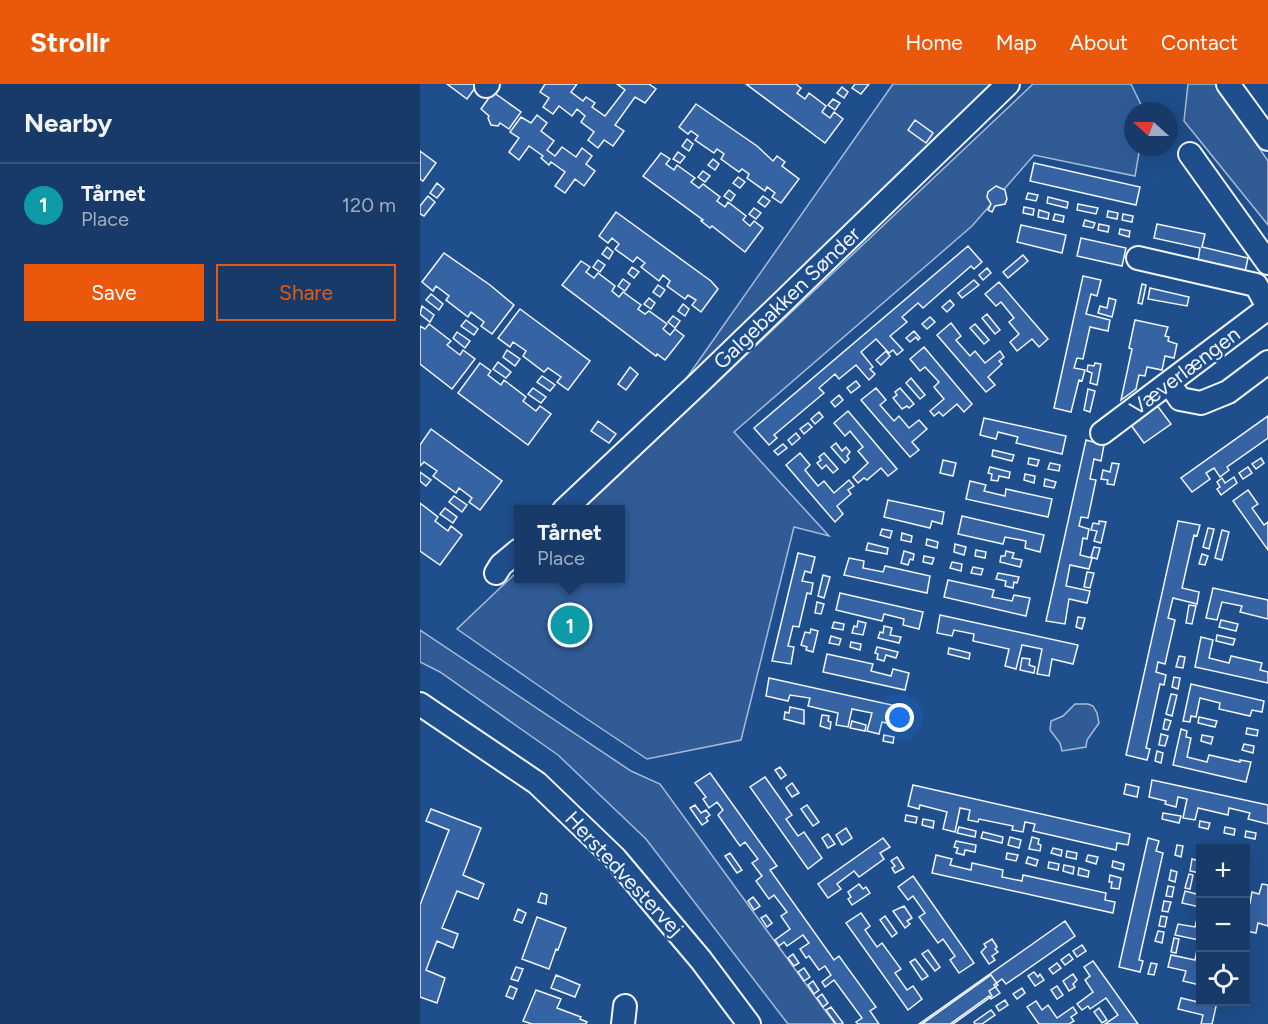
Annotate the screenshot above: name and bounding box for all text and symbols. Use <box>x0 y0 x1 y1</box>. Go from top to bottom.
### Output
text: Strollr <box>30 25 110 59</box>
text: Home <box>906 30 963 55</box>
text: Map <box>996 30 1037 55</box>
text: About <box>1070 30 1128 55</box>
text: Contact <box>1161 30 1238 55</box>
north arrow <box>1124 102 1178 156</box>
text: Nearby <box>24 107 112 139</box>
text: Tårnet <box>81 180 146 207</box>
text: 1 <box>39 193 48 217</box>
text: 120 m <box>342 193 396 217</box>
text: Place <box>81 207 129 231</box>
street label: Galgebakken Sønder <box>708 221 865 374</box>
button: Save <box>24 264 204 321</box>
button: Share <box>216 264 396 321</box>
street label: Væverlængen <box>1125 321 1245 420</box>
popup <box>514 505 625 583</box>
text: Tårnet <box>537 519 602 546</box>
text: Place <box>537 546 585 570</box>
pin: 1 <box>550 602 590 648</box>
your location <box>885 703 914 732</box>
street label: Herstedvestervej <box>560 806 689 941</box>
map controls <box>1196 844 1250 1006</box>
button: + <box>1196 844 1250 898</box>
button: − <box>1196 898 1250 952</box>
button: locate <box>1196 952 1250 1006</box>

